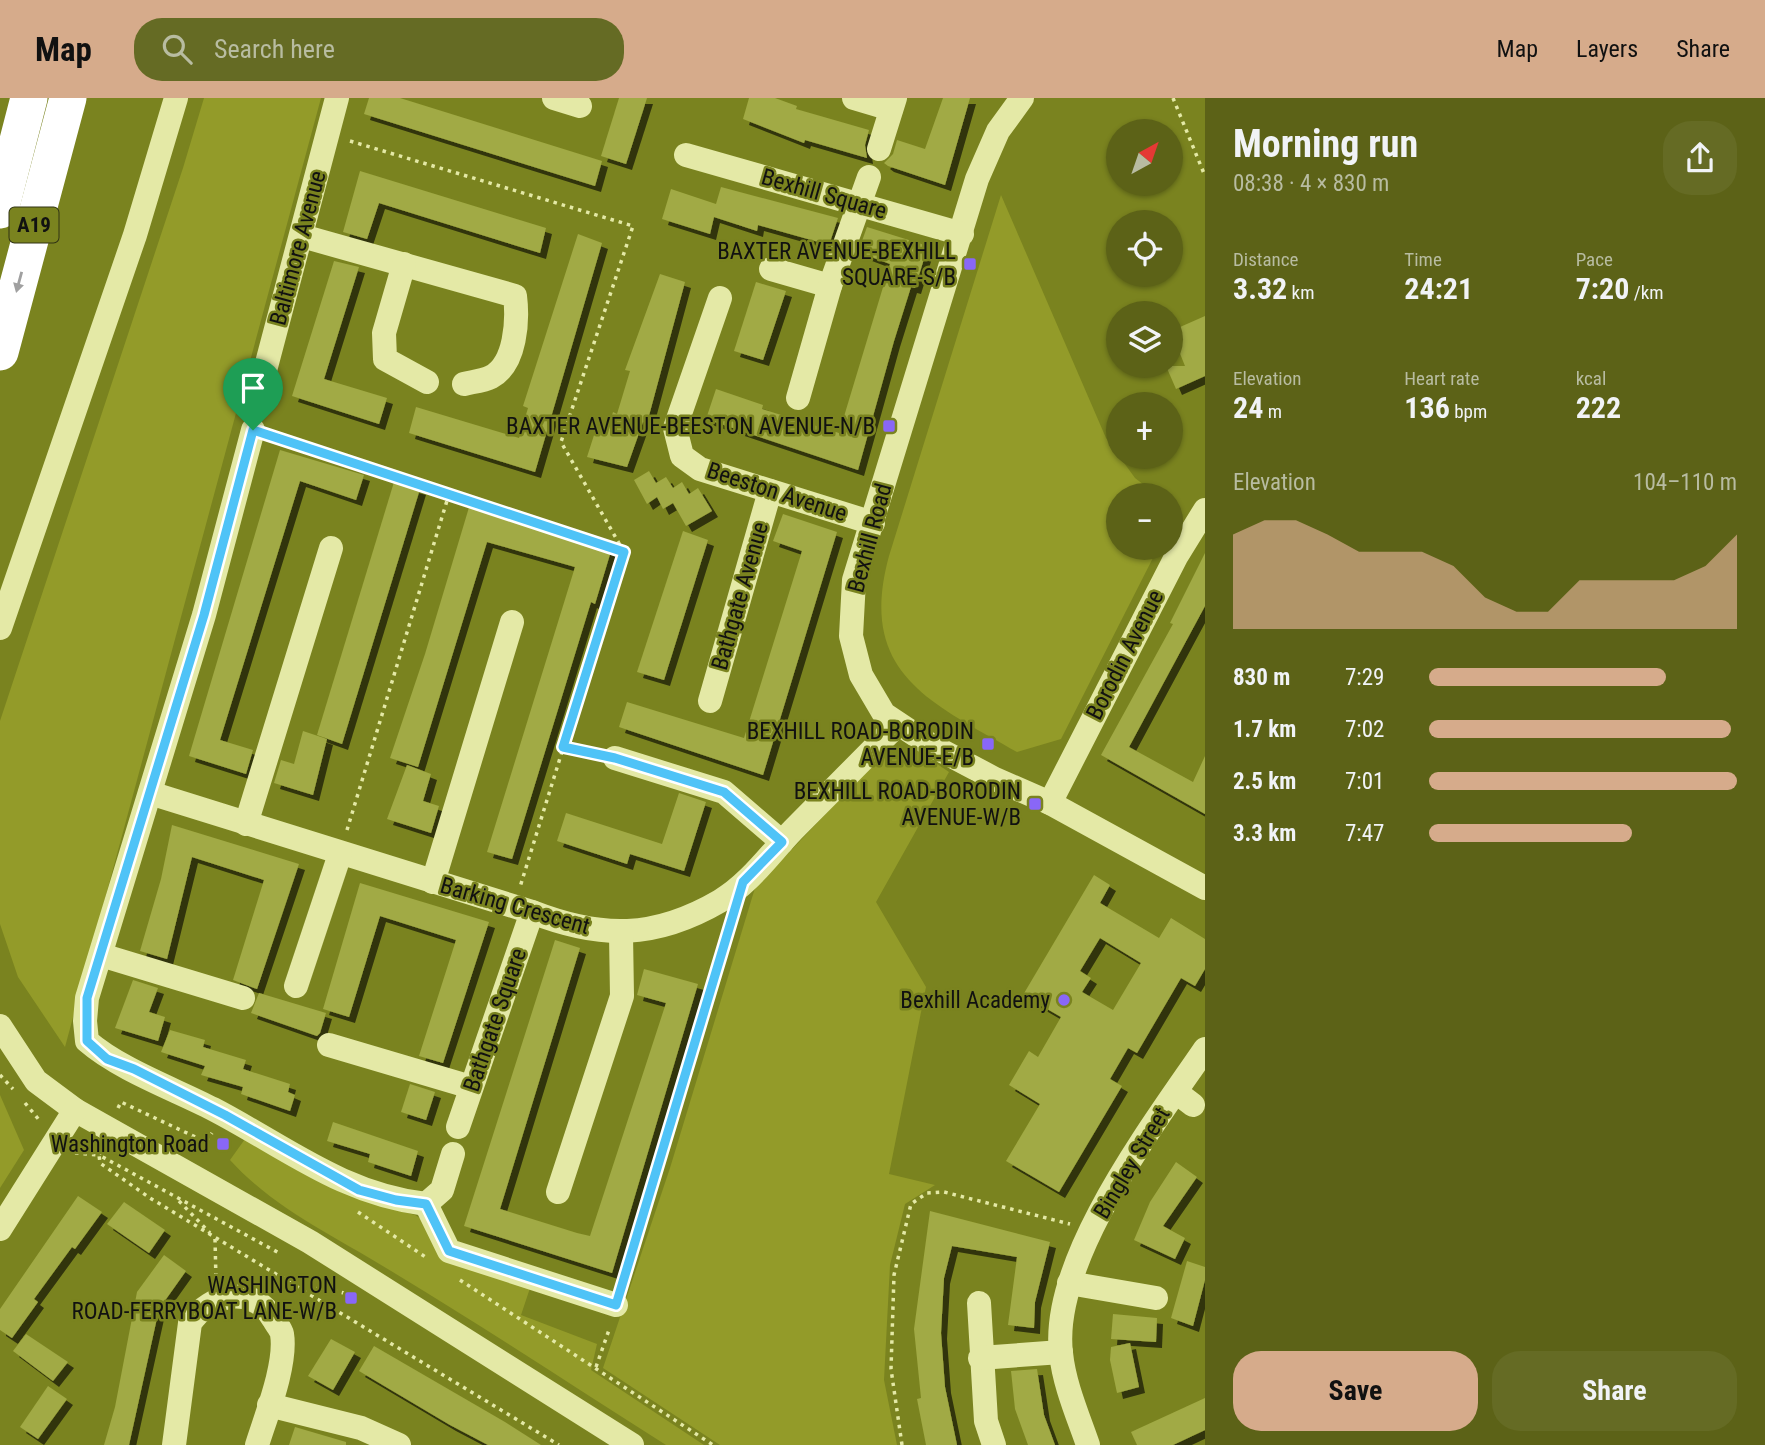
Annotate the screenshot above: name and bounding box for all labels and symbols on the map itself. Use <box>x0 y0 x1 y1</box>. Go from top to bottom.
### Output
north arrow <box>1106 119 1183 196</box>
street label: Bexhill Square <box>758 163 890 225</box>
street label: Baltimore Avenue <box>264 168 332 328</box>
road number: A19 <box>9 208 58 242</box>
place label: BAXTER AVENUE-BEXHILL SQUARE-S/B <box>717 238 956 291</box>
marker: BAXTER AVENUE-BEXHILL SQUARE-S/B <box>962 256 978 272</box>
one-way arrow <box>13 272 23 293</box>
pin <box>223 358 283 430</box>
place label: BAXTER AVENUE-BEESTON AVENUE-N/B <box>506 413 875 440</box>
marker: BAXTER AVENUE-BEESTON AVENUE-N/B <box>881 418 897 434</box>
street label: Beeston Avenue <box>704 457 850 527</box>
street label: Bexhill Road <box>842 480 898 596</box>
street label: Bathgate Avenue <box>706 519 774 673</box>
street label: Borodin Avenue <box>1081 586 1169 724</box>
place label: BEXHILL ROAD-BORODIN AVENUE-E/B <box>747 718 974 771</box>
marker: BEXHILL ROAD-BORODIN AVENUE-E/B <box>980 736 996 752</box>
place label: BEXHILL ROAD-BORODIN AVENUE-W/B <box>794 778 1021 831</box>
marker: BEXHILL ROAD-BORODIN AVENUE-W/B <box>1027 796 1043 812</box>
street label: Barking Crescent <box>437 872 593 940</box>
street label: Bathgate Square <box>458 945 532 1095</box>
place label: Bexhill Academy <box>900 987 1050 1014</box>
marker: Bexhill Academy <box>1056 992 1072 1008</box>
street label: Bingley Street <box>1088 1102 1176 1224</box>
place label: Washington Road <box>51 1131 209 1158</box>
marker: Washington Road <box>215 1136 231 1152</box>
place label: WASHINGTON ROAD-FERRYBOAT LANE-W/B <box>71 1272 337 1325</box>
marker: WASHINGTON ROAD-FERRYBOAT LANE-W/B <box>343 1290 359 1306</box>

